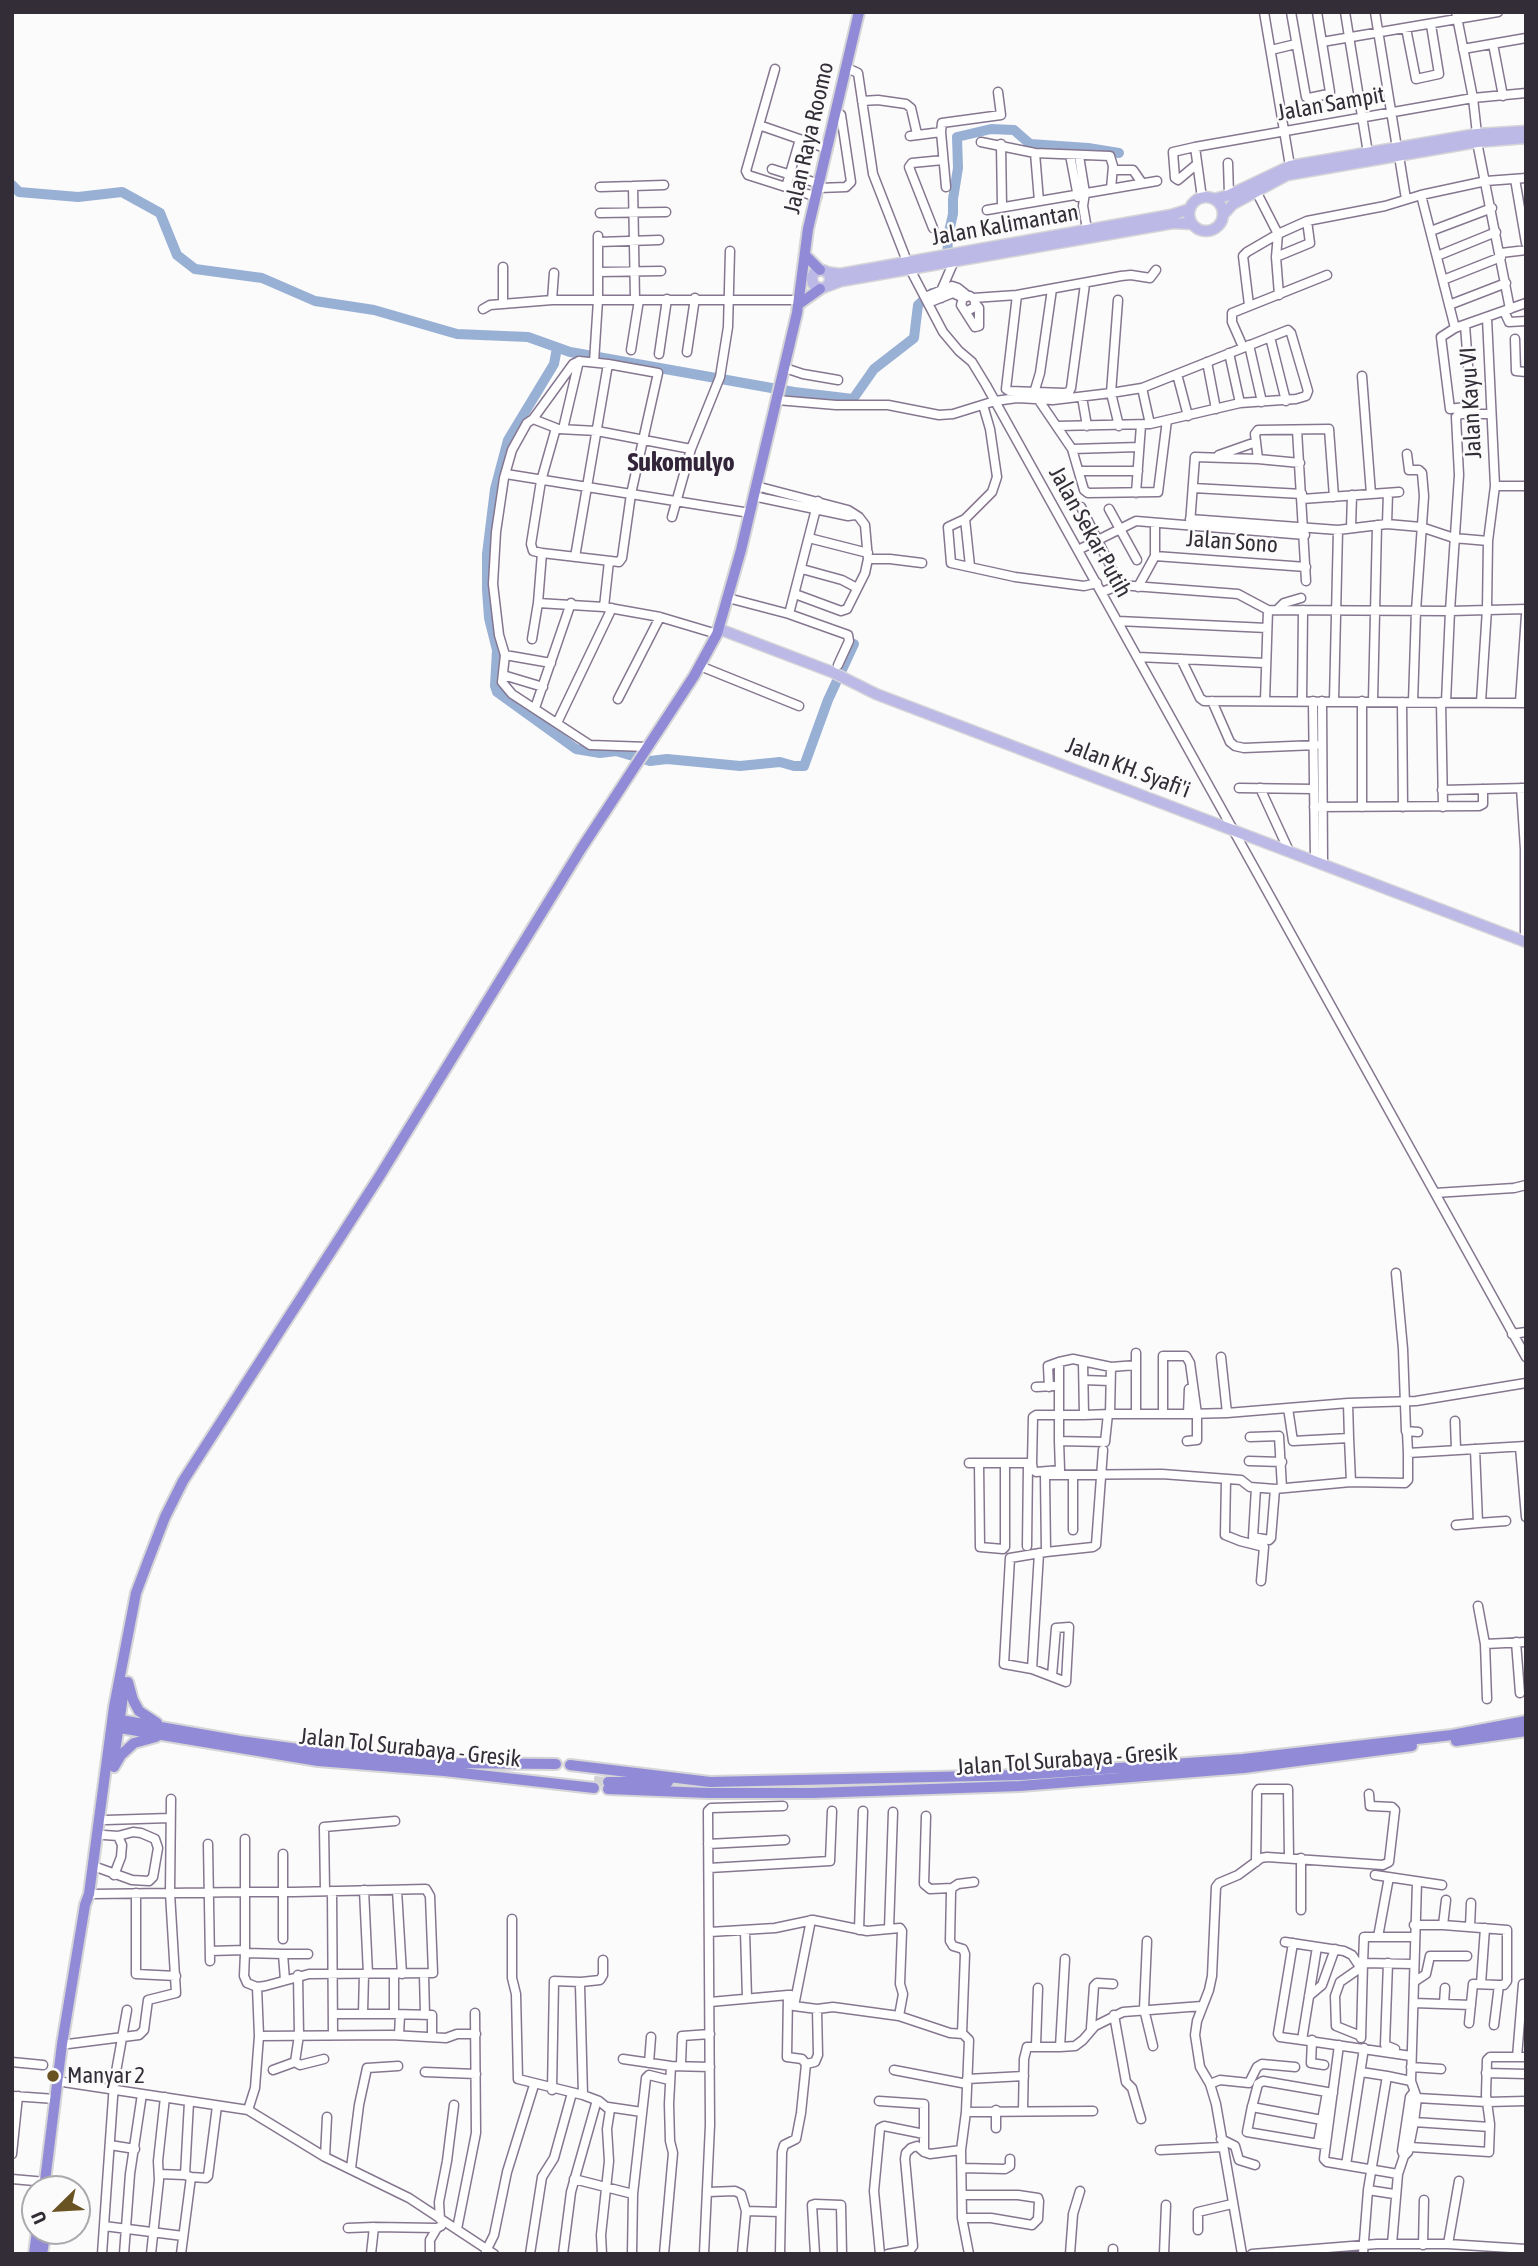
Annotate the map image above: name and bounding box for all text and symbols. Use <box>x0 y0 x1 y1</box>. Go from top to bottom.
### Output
street label: Jalan Raya Roomo <box>778 59 840 217</box>
street label: Jalan Sampit <box>1275 81 1387 127</box>
street label: Jalan Kalimantan <box>929 198 1081 252</box>
street label: Jalan Kayu VI <box>1454 347 1488 459</box>
district label: Sukomulyo <box>627 447 735 479</box>
street label: Jalan Sekar Putih <box>1043 462 1137 602</box>
street label: Jalan Sono <box>1185 525 1279 559</box>
street label: Jalan KH. Syafi'i <box>1062 732 1194 804</box>
street label: Jalan Tol Surabaya - Gresik <box>298 1723 522 1773</box>
street label: Jalan Tol Surabaya - Gresik <box>955 1738 1179 1782</box>
place label: Manyar 2 <box>67 2062 145 2090</box>
marker: Manyar 2 <box>45 2068 61 2084</box>
north arrow <box>21 2175 91 2245</box>
text: U <box>26 2208 51 2227</box>

